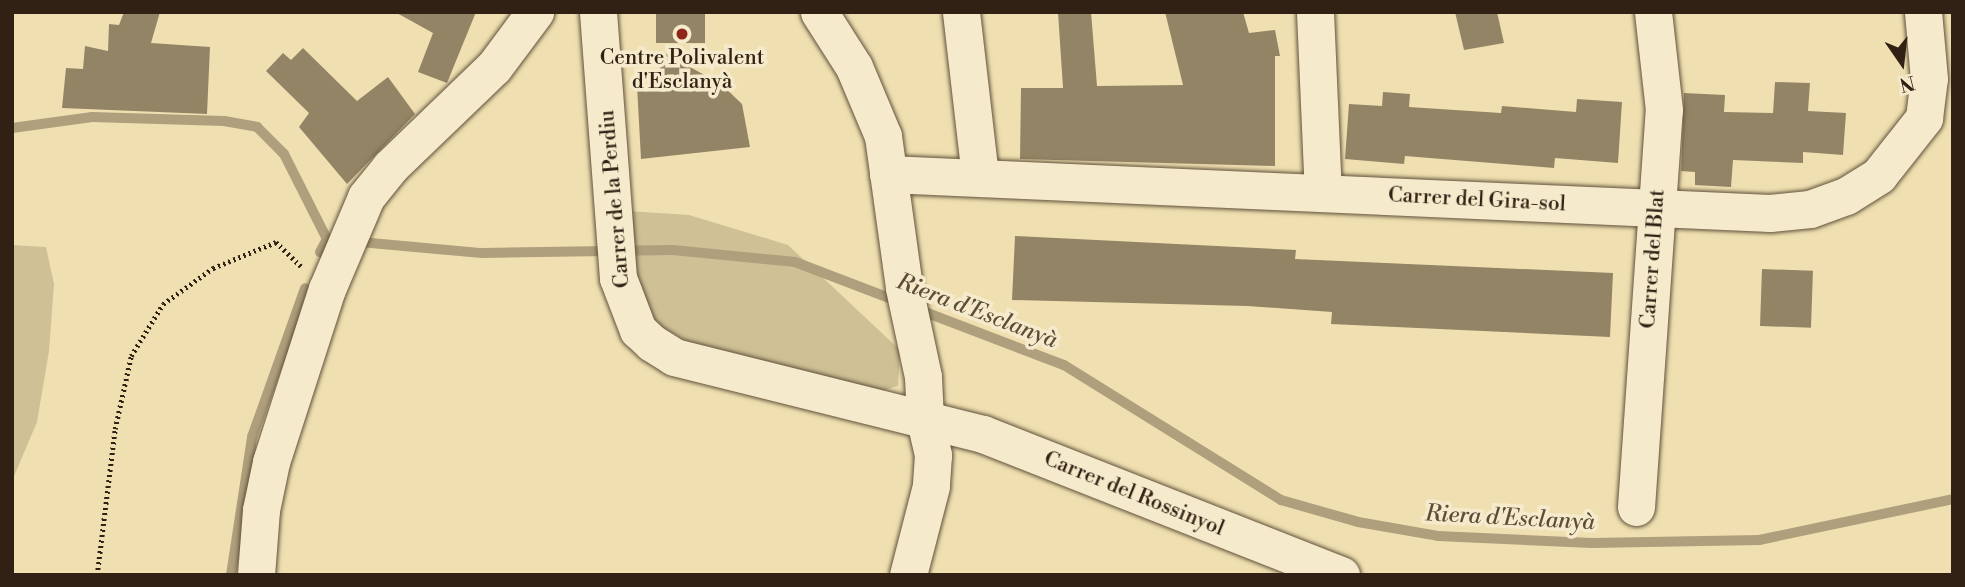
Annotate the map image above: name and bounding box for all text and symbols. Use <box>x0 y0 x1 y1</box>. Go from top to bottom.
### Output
marker: Centre Polivalent d'Esclanyà <box>674 26 690 42</box>
north arrow <box>1867 28 1937 98</box>
place label: Centre Polivalent d'Esclanyà <box>600 45 764 95</box>
text: N <box>1897 70 1917 97</box>
street label: Carrer de la Perdiu <box>595 109 635 289</box>
street label: Carrer del Gira-sol <box>1387 183 1567 217</box>
street label: Carrer del Blat <box>1636 189 1670 329</box>
water label: Riera d'Esclanyà <box>893 268 1061 354</box>
street label: Carrer del Rossinyol <box>1040 446 1228 542</box>
water label: Riera d'Esclanyà <box>1424 500 1596 536</box>

